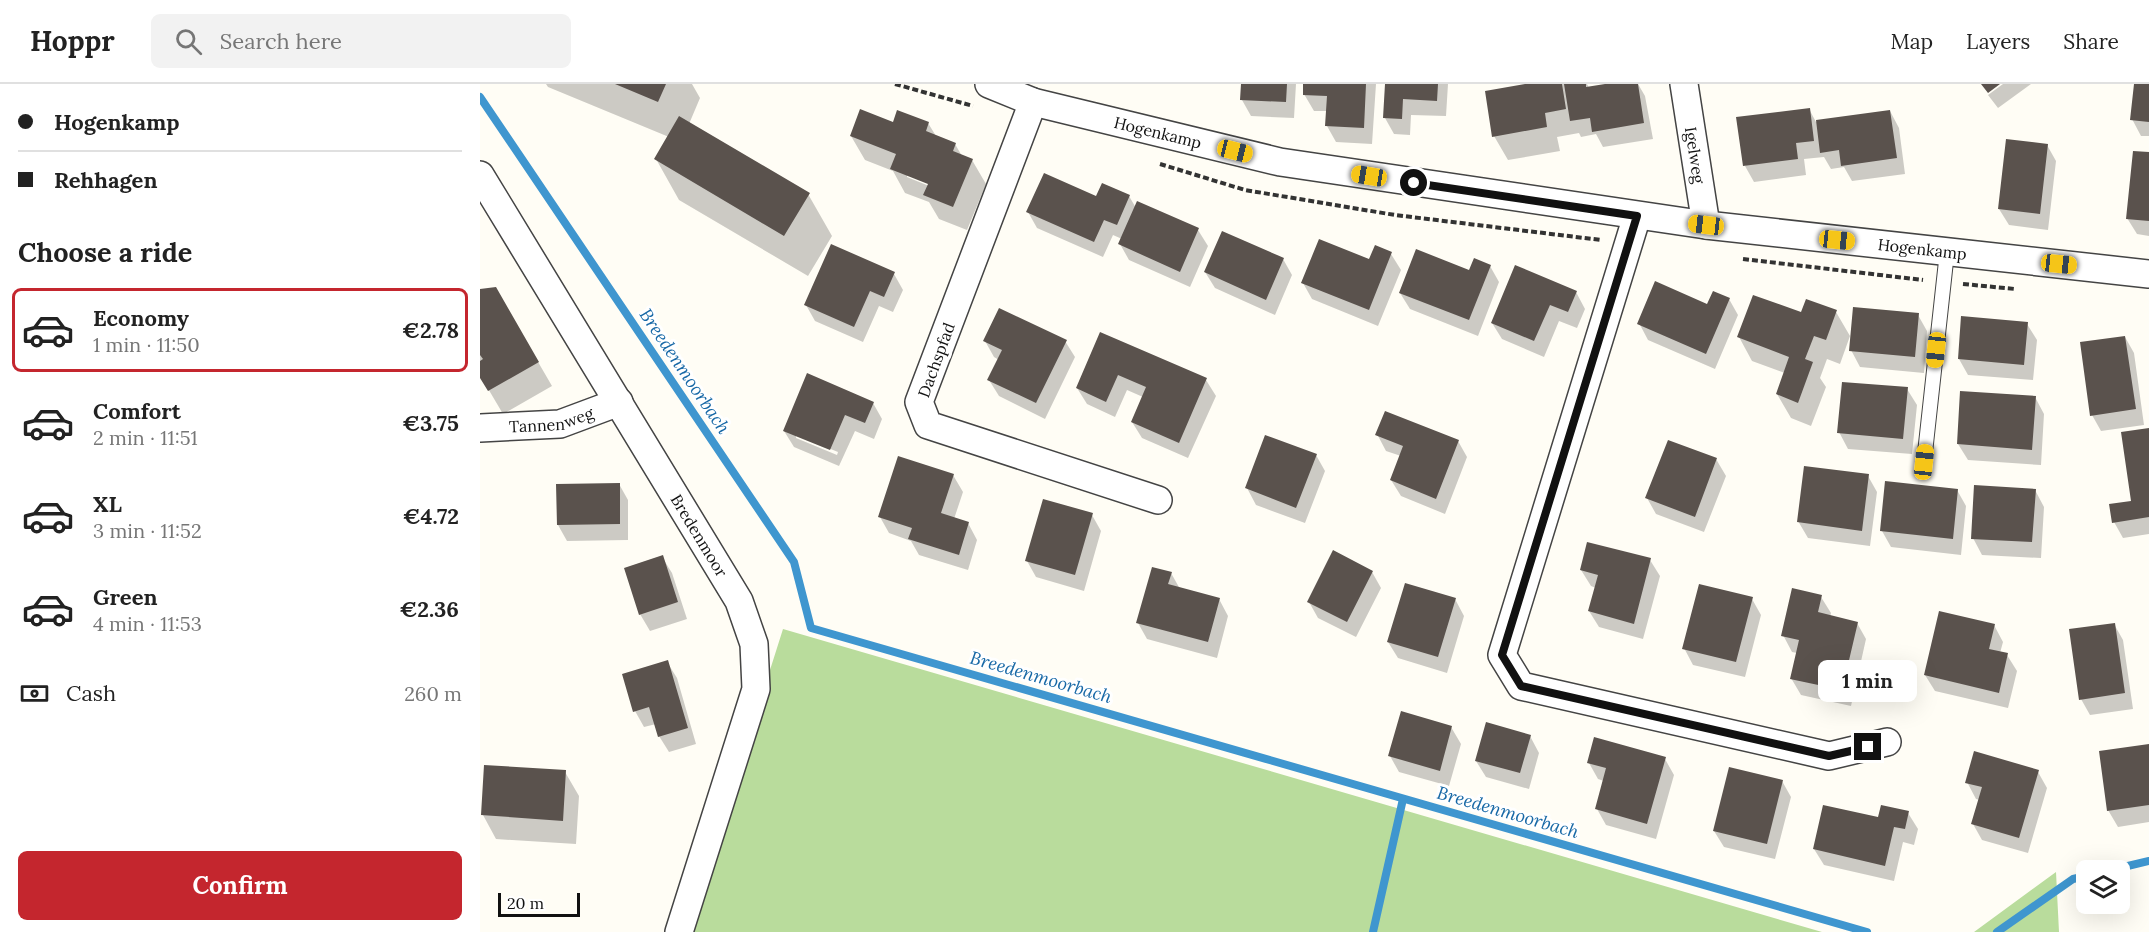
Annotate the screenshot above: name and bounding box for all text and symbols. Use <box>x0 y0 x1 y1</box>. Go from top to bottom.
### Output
search box <box>151 14 571 68</box>
text: Hoppr <box>30 23 115 59</box>
icon: search <box>172 25 205 58</box>
text: Search here <box>220 27 342 55</box>
text: Map <box>1890 28 1933 55</box>
text: Layers <box>1966 28 2030 55</box>
text: Share <box>2063 28 2119 55</box>
text: Hogenkamp <box>54 108 180 136</box>
street label: Hogenkamp <box>1112 112 1204 153</box>
street label: Igelweg <box>1681 125 1710 186</box>
car <box>1215 138 1255 164</box>
car <box>1350 164 1388 188</box>
text: Rehhagen <box>54 166 157 194</box>
route start <box>1400 169 1427 196</box>
car <box>1687 214 1725 236</box>
car <box>1818 229 1856 251</box>
street label: Hogenkamp <box>1877 234 1968 264</box>
text: Choose a ride <box>18 235 192 269</box>
car <box>2040 253 2078 275</box>
icon: car <box>21 303 75 357</box>
text: Economy <box>93 304 189 332</box>
water label: Breedenmoorbach <box>635 304 736 439</box>
text: €2.78 <box>402 316 459 344</box>
street label: Dachspfad <box>913 319 959 400</box>
car <box>1925 331 1947 369</box>
text: 1 min · 11:50 <box>93 332 200 357</box>
icon: car <box>21 396 75 450</box>
text: Comfort <box>93 397 181 425</box>
street label: Tannenweg <box>509 402 597 437</box>
text: €3.75 <box>402 409 459 437</box>
text: 2 min · 11:51 <box>93 425 198 450</box>
car <box>1913 443 1935 481</box>
icon: car <box>21 489 75 543</box>
text: XL <box>93 490 122 518</box>
street label: Bredenmoor <box>666 491 732 581</box>
text: €4.72 <box>403 502 459 530</box>
text: 3 min · 11:52 <box>93 518 202 543</box>
icon: car <box>21 582 75 636</box>
text: Green <box>93 583 158 611</box>
text: €2.36 <box>399 595 459 623</box>
text: 4 min · 11:53 <box>93 611 202 636</box>
water label: Breedenmoorbach <box>967 646 1115 708</box>
callout: 1 min <box>1818 660 1918 702</box>
text: 1 min <box>1842 668 1893 693</box>
icon: cash <box>18 677 51 710</box>
text: Cash <box>66 679 116 707</box>
text: 260 m <box>404 681 462 706</box>
route end <box>1854 733 1881 760</box>
water label: Breedenmoorbach <box>1434 781 1582 843</box>
button: Confirm <box>18 851 462 920</box>
map controls <box>2076 860 2130 914</box>
button: layers <box>2076 860 2130 914</box>
scale bar <box>498 890 580 918</box>
text: 20 m <box>507 893 544 913</box>

